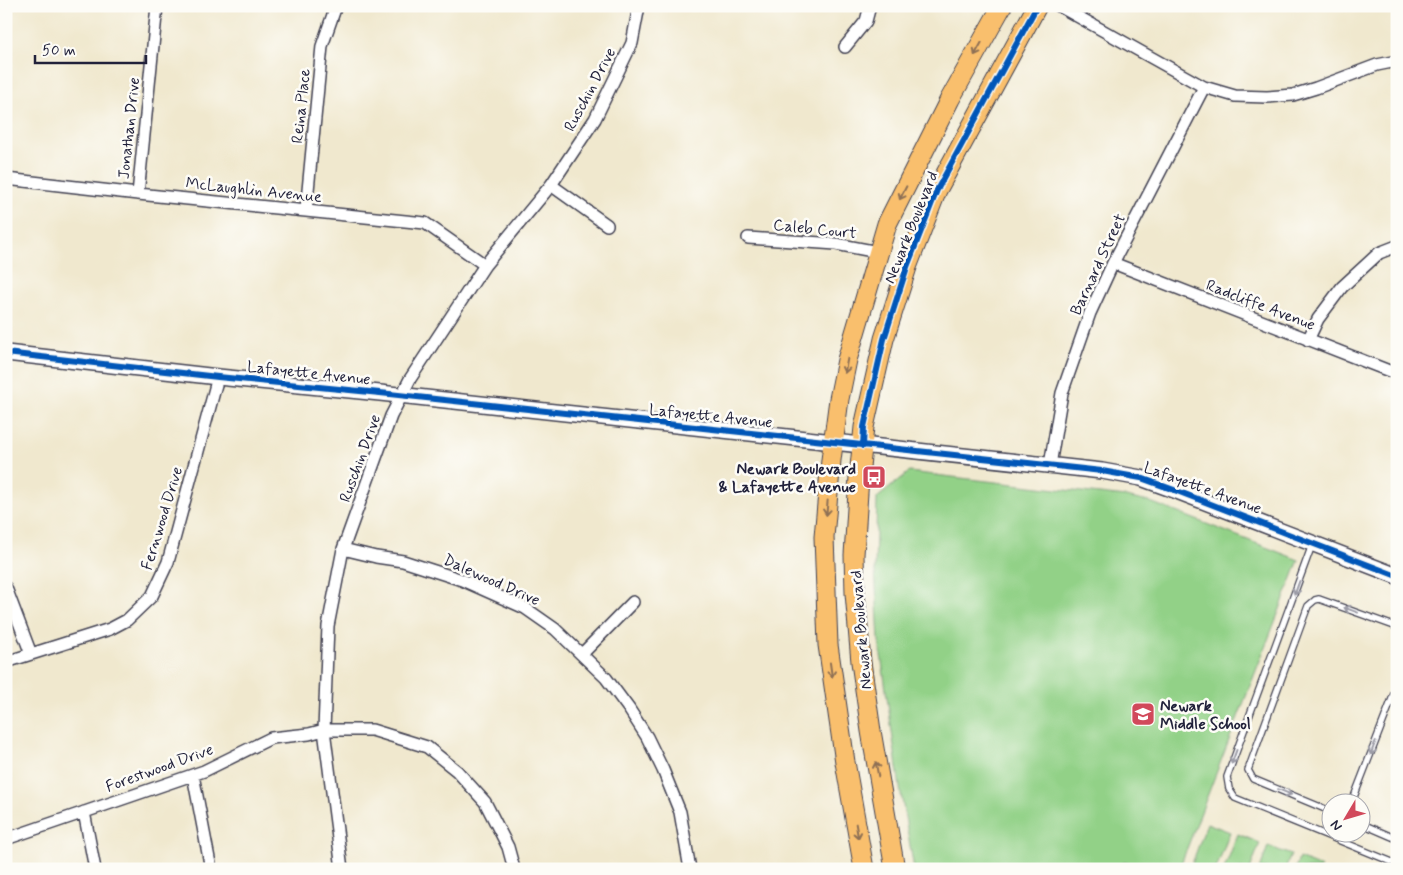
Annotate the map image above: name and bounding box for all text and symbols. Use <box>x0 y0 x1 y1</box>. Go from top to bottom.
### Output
scale bar <box>35 32 146 64</box>
text: 50 m <box>42 41 76 61</box>
one-way arrow <box>973 41 983 55</box>
street label: Ruschin Drive <box>559 44 621 135</box>
street label: Reina Place <box>287 67 316 145</box>
street label: Jonathan Drive <box>114 76 145 180</box>
street label: Newark Boulevard <box>879 168 943 287</box>
street label: McLaughlin Avenue <box>185 173 323 208</box>
one-way arrow <box>898 185 908 200</box>
street label: Barnard Street <box>1066 210 1131 319</box>
street label: Caleb Court <box>772 215 858 244</box>
street label: Radcliffe Avenue <box>1203 275 1318 336</box>
street label: Lafayette Avenue <box>246 357 372 390</box>
one-way arrow <box>840 357 850 373</box>
street label: Lafayette Avenue <box>648 400 774 433</box>
street label: Ruschin Drive <box>335 412 386 505</box>
street label: Lafayette Avenue <box>1141 457 1264 519</box>
place label: Newark Boulevard & Lafayette Avenue <box>718 459 856 498</box>
street label: Fernwood Drive <box>137 464 188 573</box>
bus stop icon: Newark Boulevard & Lafayette Avenue <box>861 464 887 490</box>
one-way arrow <box>822 500 831 516</box>
street label: Dalewood Drive <box>440 550 543 611</box>
street label: Newark Boulevard <box>846 569 877 690</box>
one-way arrow <box>1292 580 1301 596</box>
one-way arrow <box>1344 605 1359 614</box>
one-way arrow <box>827 662 837 678</box>
place label: Newark Middle School <box>1160 696 1251 735</box>
school or university icon: Newark Middle School <box>1130 701 1156 727</box>
street label: Forestwood Drive <box>103 739 216 798</box>
one-way arrow <box>1368 740 1377 755</box>
one-way arrow <box>1229 749 1238 765</box>
one-way arrow <box>872 761 882 777</box>
one-way arrow <box>1277 789 1292 798</box>
north arrow <box>1320 792 1370 842</box>
text: N <box>1327 816 1347 835</box>
one-way arrow <box>852 823 862 839</box>

